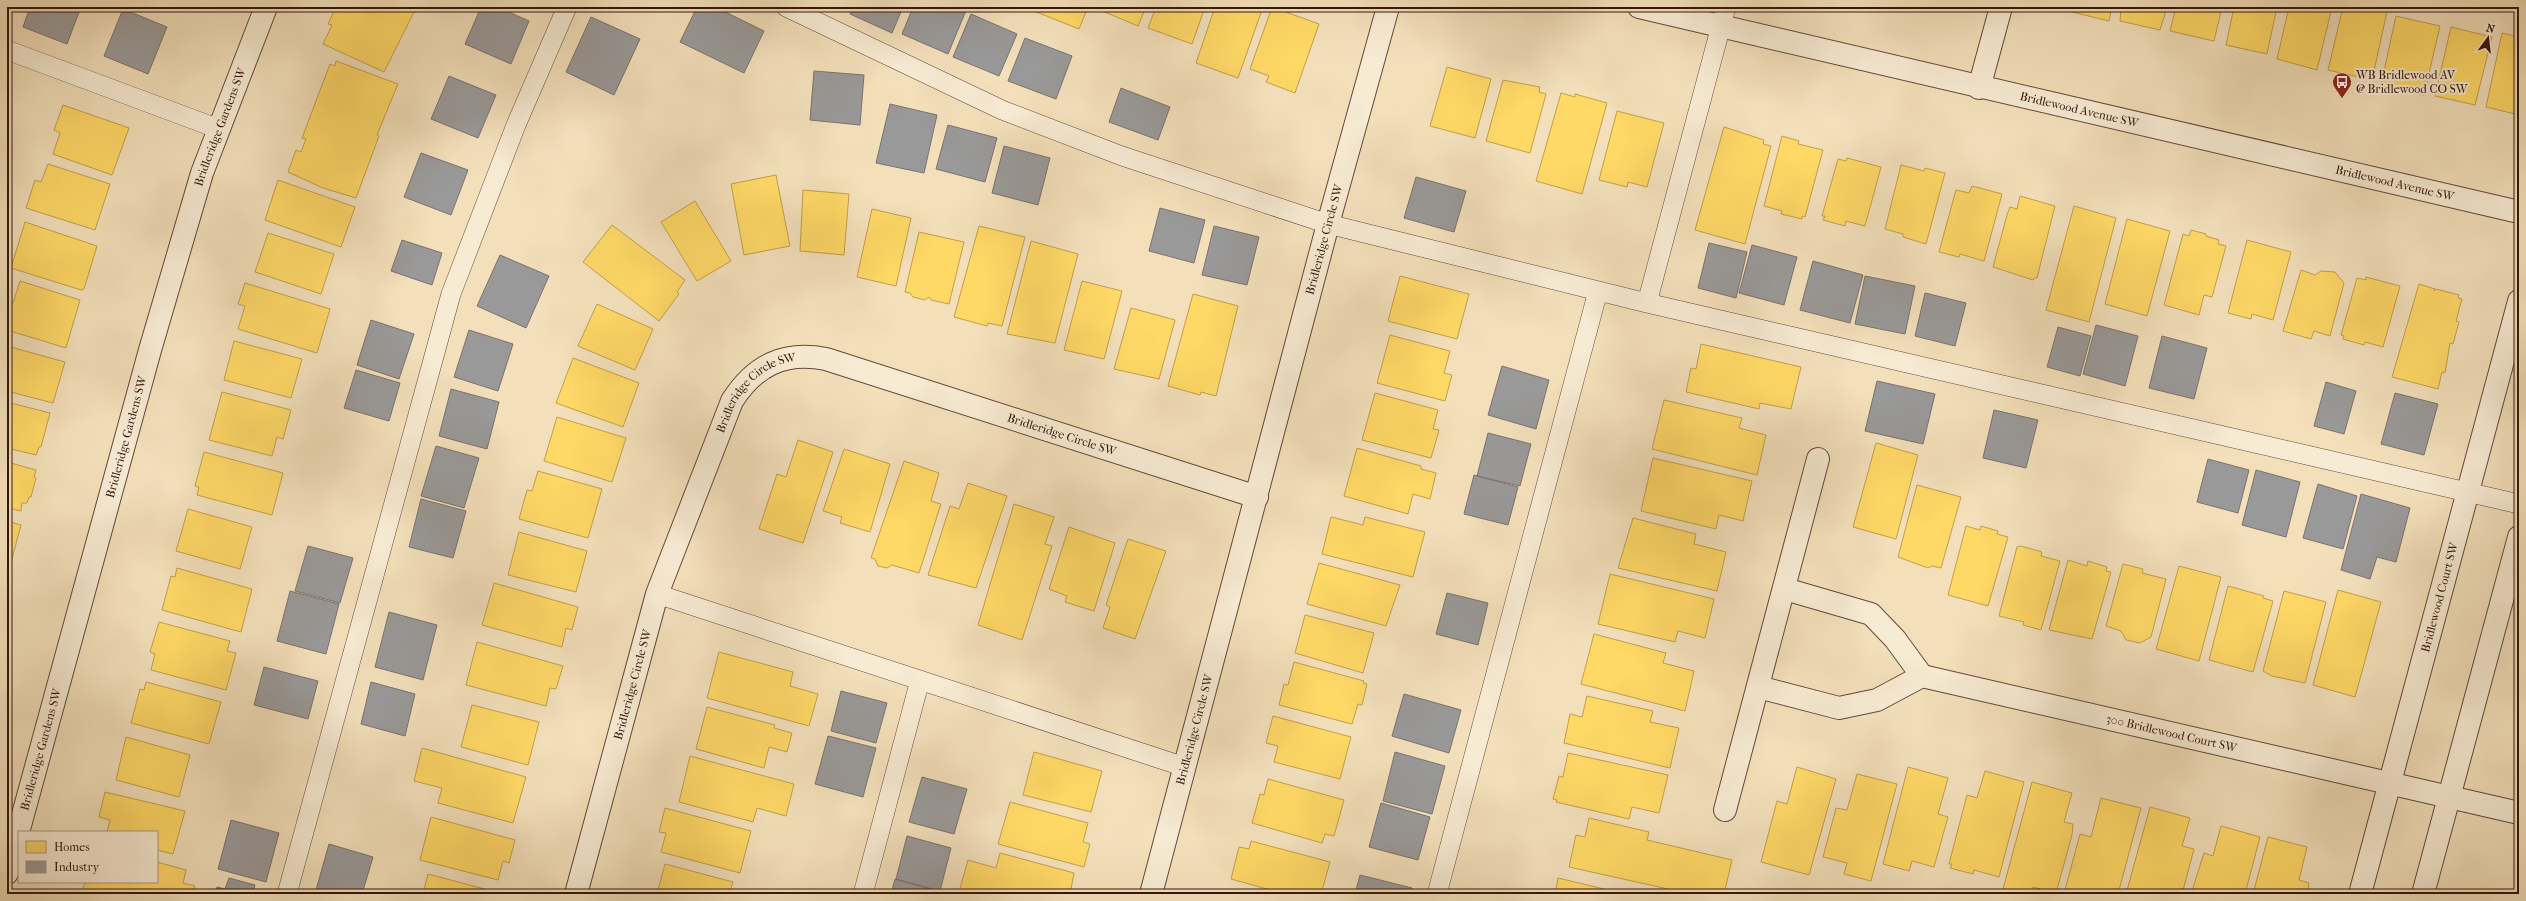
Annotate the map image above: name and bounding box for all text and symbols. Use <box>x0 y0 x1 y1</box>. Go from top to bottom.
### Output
north arrow <box>2468 18 2508 58</box>
text: N <box>2485 21 2497 36</box>
street label: Bridleridge Gardens SW <box>191 65 249 188</box>
place label: WB Bridlewood AV @ Bridlewood CO SW <box>2355 68 2469 96</box>
bus stop icon: WB Bridlewood AV @ Bridlewood CO SW <box>2331 71 2353 99</box>
street label: Bridlewood Avenue SW <box>2019 89 2141 130</box>
street label: Bridlewood Avenue SW <box>2334 162 2457 204</box>
street label: Bridleridge Circle SW <box>1303 182 1346 296</box>
street label: Bridleridge Circle SW <box>713 350 798 435</box>
street label: Bridleridge Gardens SW <box>103 373 150 499</box>
street label: Bridleridge Circle SW <box>1005 410 1119 459</box>
street label: Bridlewood Court SW <box>2418 540 2461 654</box>
street label: Bridleridge Circle SW <box>611 627 654 741</box>
street label: Bridleridge Circle SW <box>1173 672 1216 786</box>
street label: Bridleridge Gardens SW <box>17 686 64 812</box>
street label: 300 Bridlewood Court SW <box>2105 711 2239 755</box>
legend <box>18 831 158 883</box>
text: Homes <box>54 840 90 854</box>
text: Industry <box>54 860 100 874</box>

